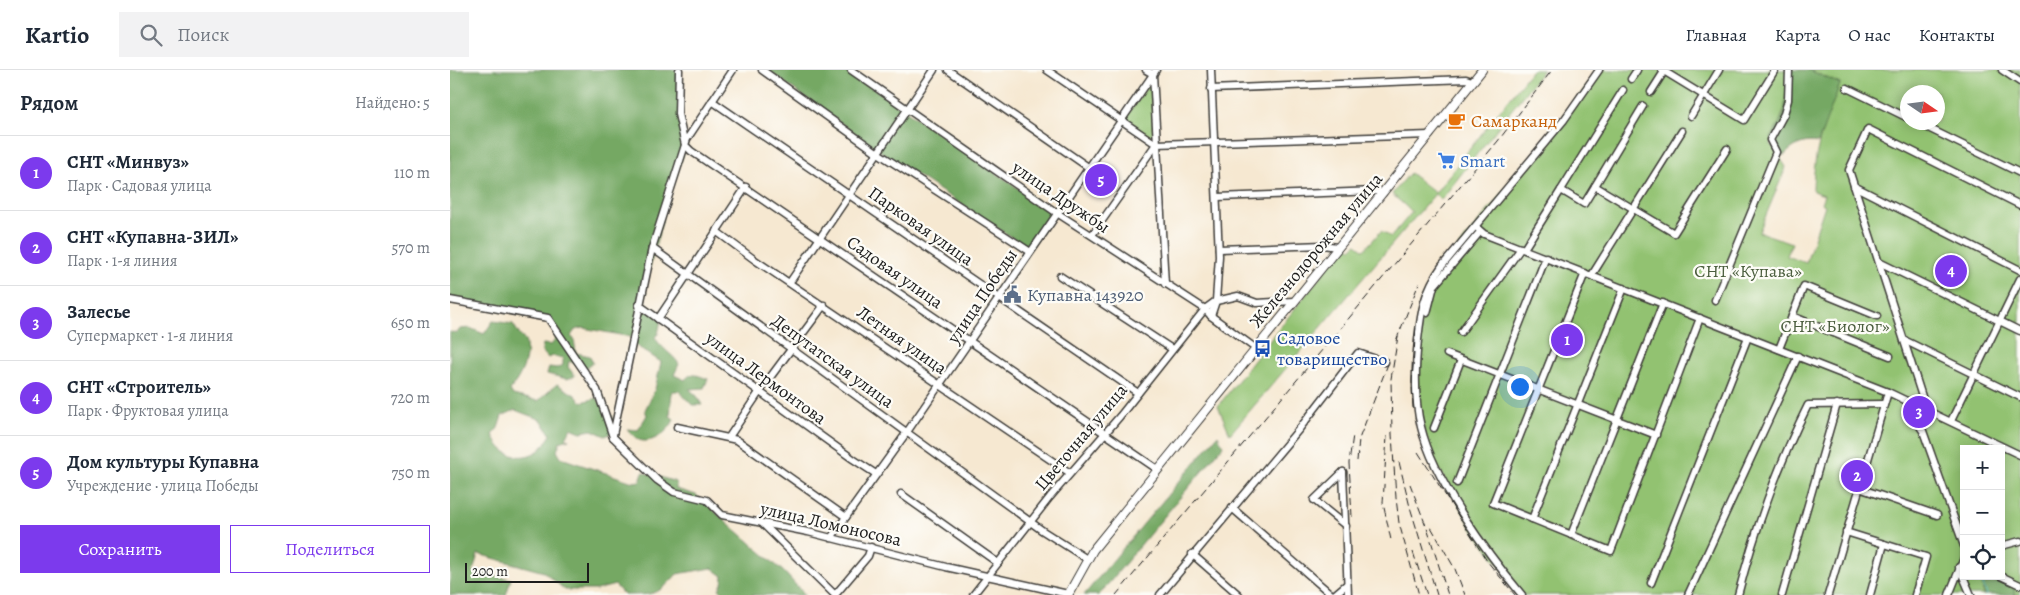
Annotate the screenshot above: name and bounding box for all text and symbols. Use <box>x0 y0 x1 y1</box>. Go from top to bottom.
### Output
search box <box>119 12 469 57</box>
text: Kartio <box>25 19 89 51</box>
icon: search <box>137 21 165 49</box>
text: Поиск <box>177 22 229 48</box>
text: Главная <box>1686 23 1747 47</box>
text: Карта <box>1775 23 1820 47</box>
text: О нас <box>1848 23 1891 47</box>
text: Контакты <box>1919 23 1995 47</box>
north arrow <box>1900 85 1945 130</box>
text: Рядом <box>20 89 78 117</box>
text: Найдено: 5 <box>355 92 430 114</box>
place label: Самарканд <box>1471 109 1557 133</box>
cafe icon: Самарканд <box>1447 111 1467 131</box>
text: СНТ «Минвуз» <box>67 149 189 175</box>
place label: Smart <box>1460 149 1506 173</box>
supermarket icon: Smart <box>1436 151 1456 171</box>
street label: улица Дружбы <box>1006 155 1115 239</box>
pin: 5 <box>1085 161 1117 199</box>
text: 1 <box>33 162 39 184</box>
text: 110 m <box>394 162 430 184</box>
street label: Железнодорожная улица <box>1244 167 1388 332</box>
text: Парк · Садовая улица <box>67 175 212 197</box>
street label: Парковая улица <box>864 181 979 272</box>
text: СНТ «Купавна-ЗИЛ» <box>67 224 239 250</box>
street label: Садовая улица <box>842 230 949 315</box>
text: 2 <box>32 237 40 259</box>
text: 570 m <box>391 237 430 259</box>
street label: улица Победы <box>941 244 1023 349</box>
text: Парк · 1-я линия <box>67 250 178 272</box>
pin: 4 <box>1935 252 1967 290</box>
park label: СНТ «Купава» <box>1694 259 1802 283</box>
place label: Купавна 143920 <box>1027 283 1144 307</box>
public building icon: Купавна 143920 <box>1003 285 1023 305</box>
text: Залесье <box>67 299 131 325</box>
street label: Летняя улица <box>852 300 952 380</box>
street label: Депутатская улица <box>767 308 900 414</box>
text: 3 <box>33 312 39 334</box>
text: 650 m <box>391 312 430 334</box>
park label: СНТ «Биолог» <box>1780 314 1890 338</box>
pin: 1 <box>1551 321 1583 359</box>
text: Супермаркет · 1-я линия <box>67 325 233 347</box>
street label: улица Лермонтова <box>700 325 832 430</box>
place label: Садовое товарищество <box>1277 326 1387 371</box>
bus stop icon: Садовое товарищество <box>1253 338 1273 358</box>
text: СНТ «Строитель» <box>67 374 211 400</box>
your location <box>1507 374 1533 400</box>
street label: Цветочная улица <box>1029 378 1133 495</box>
text: 4 <box>32 387 40 409</box>
text: 720 m <box>391 387 430 409</box>
pin: 3 <box>1903 393 1935 431</box>
text: Парк · Фруктовая улица <box>67 400 229 422</box>
map controls <box>1960 445 2005 580</box>
button: + <box>1960 445 2005 490</box>
text: Дом культуры Купавна <box>67 449 259 475</box>
pin: 2 <box>1841 457 1873 495</box>
text: 5 <box>33 462 39 484</box>
text: 750 m <box>391 462 430 484</box>
text: Учреждение · улица Победы <box>67 475 259 497</box>
button: − <box>1960 490 2005 535</box>
street label: улица Ломоносова <box>757 496 905 552</box>
button: Сохранить <box>20 525 220 573</box>
button: Поделиться <box>230 525 430 573</box>
button: locate <box>1960 535 2005 580</box>
scale bar <box>465 560 589 583</box>
text: 200 m <box>472 562 508 581</box>

